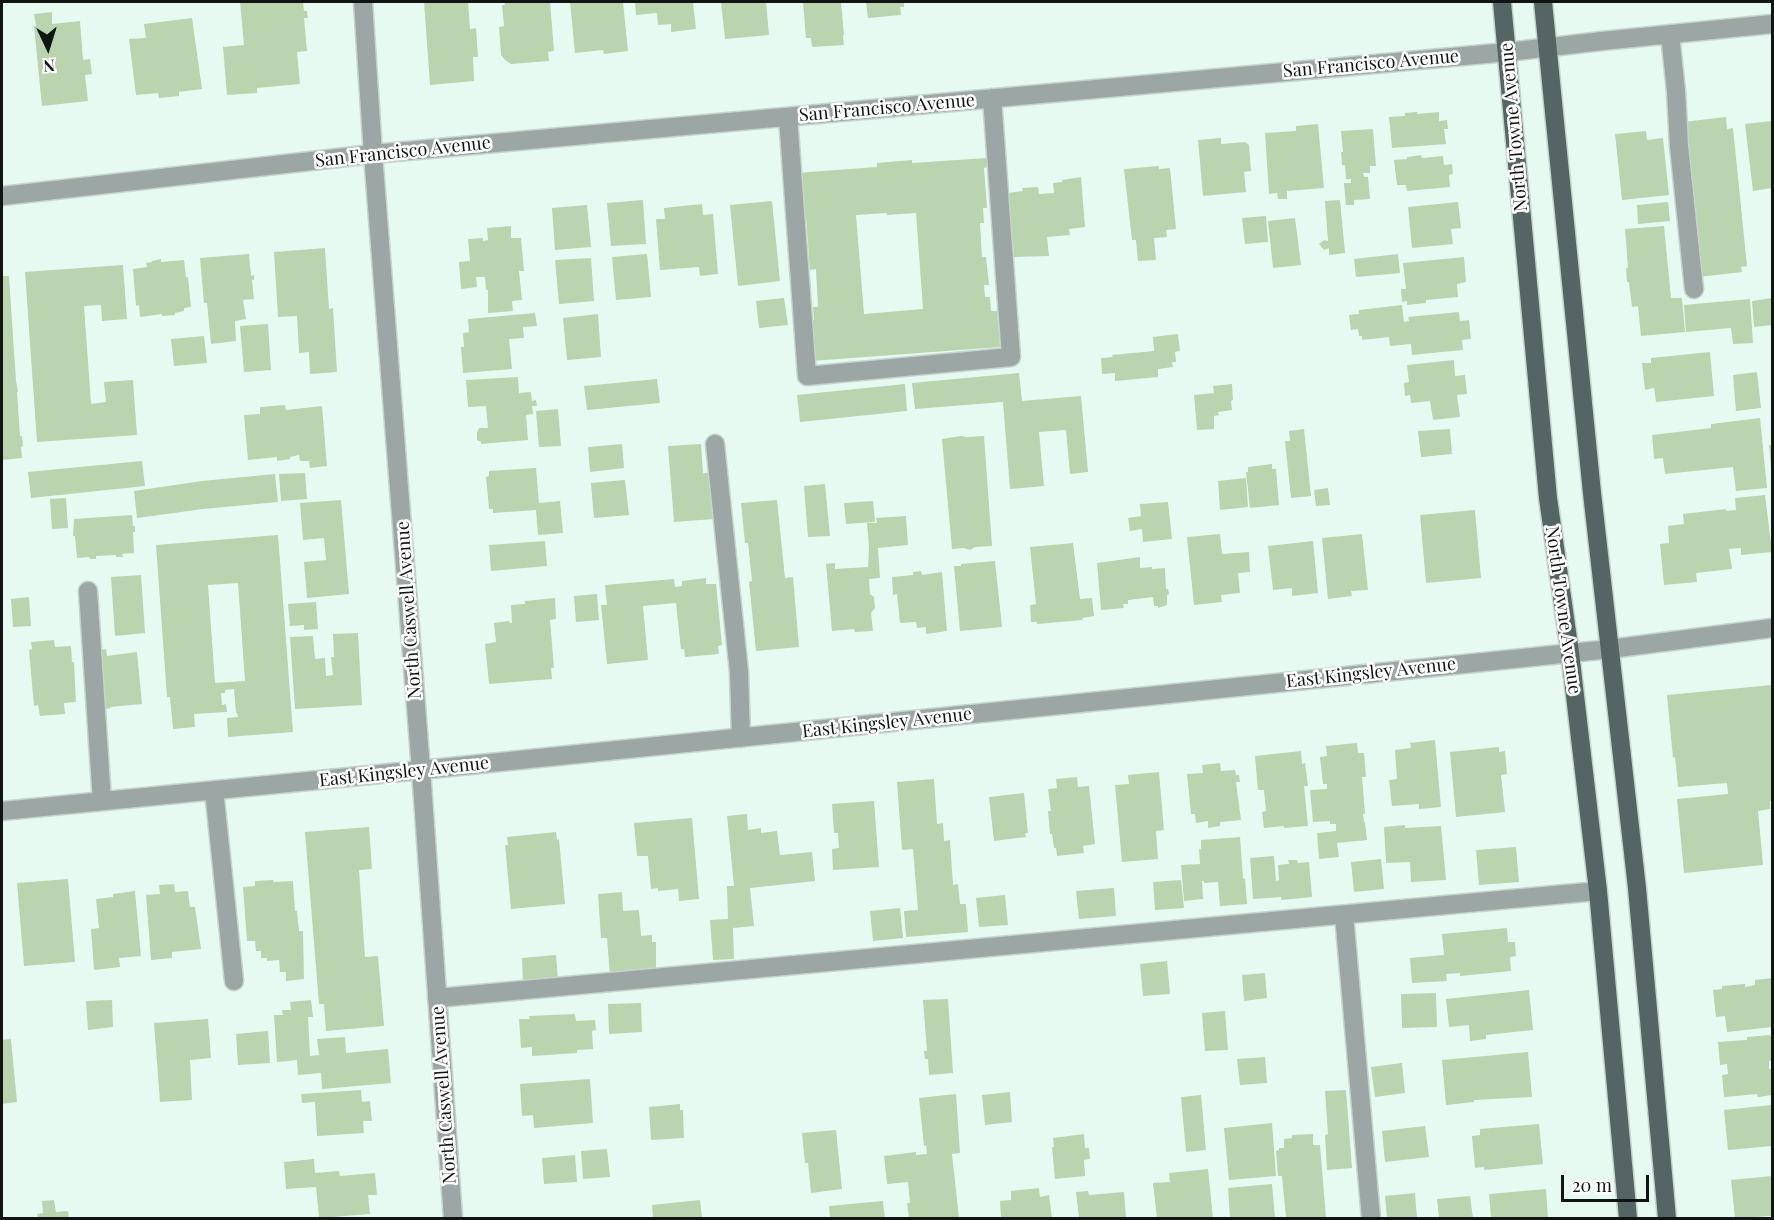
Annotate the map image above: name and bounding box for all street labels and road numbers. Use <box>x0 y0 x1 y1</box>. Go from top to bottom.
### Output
street label: North Towne Avenue <box>1496 42 1532 212</box>
street label: San Francisco Avenue <box>1282 46 1460 82</box>
street label: San Francisco Avenue <box>798 90 976 126</box>
street label: San Francisco Avenue <box>314 132 492 172</box>
street label: North Caswell Avenue <box>392 520 426 700</box>
street label: North Towne Avenue <box>1541 525 1585 695</box>
street label: East Kingsley Avenue <box>1285 653 1457 693</box>
street label: East Kingsley Avenue <box>801 703 973 743</box>
street label: East Kingsley Avenue <box>318 752 490 792</box>
street label: North Caswell Avenue <box>427 1005 461 1185</box>

